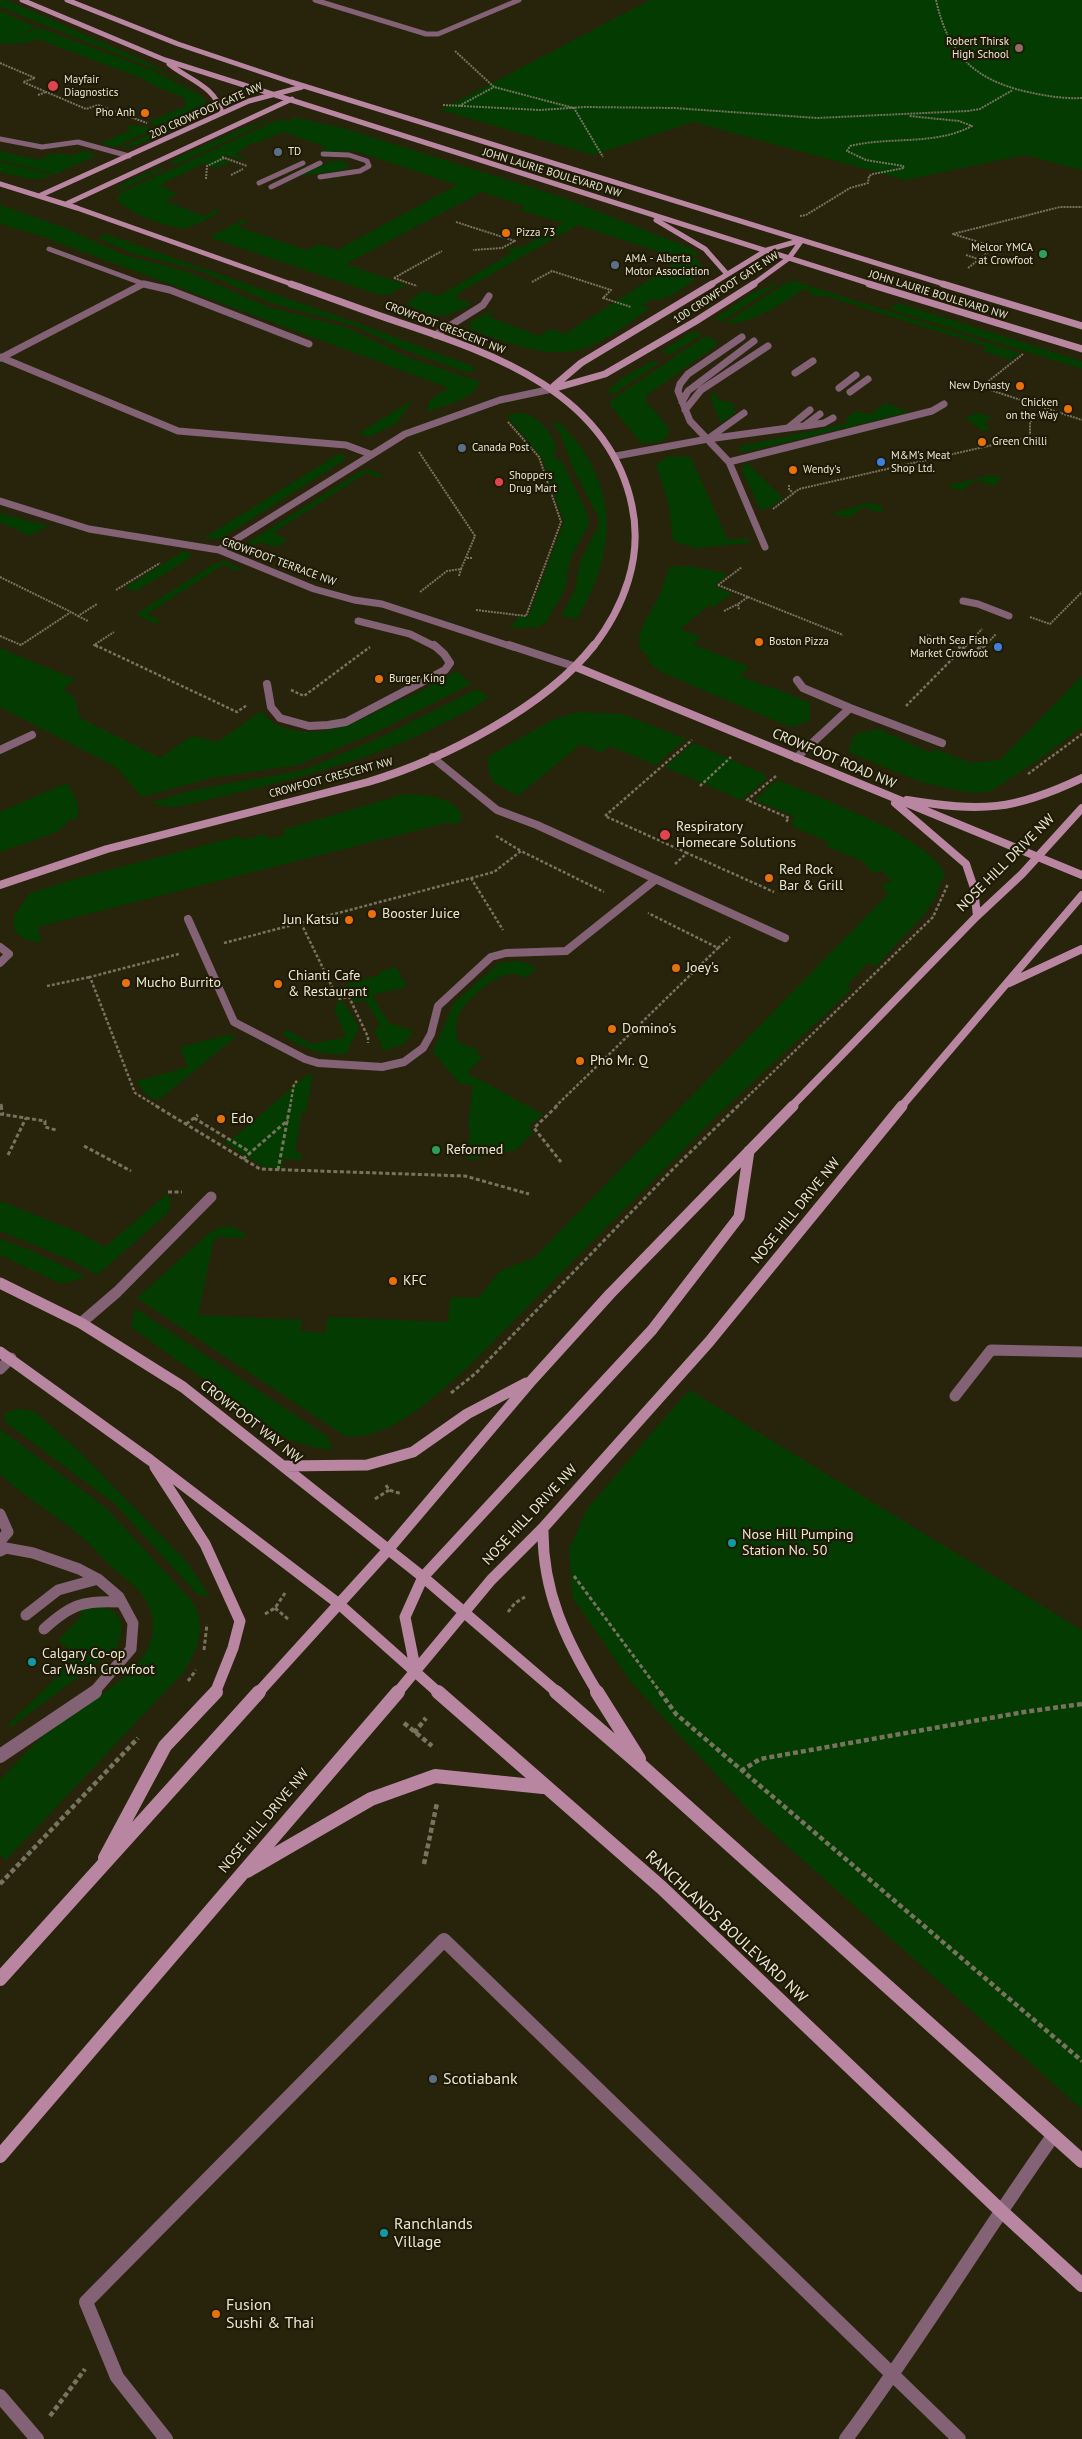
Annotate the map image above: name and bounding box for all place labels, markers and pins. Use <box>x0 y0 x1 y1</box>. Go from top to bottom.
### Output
place label: Robert Thirsk High School <box>946 35 1009 61</box>
marker: Robert Thirsk High School <box>1013 42 1025 54</box>
place label: Mayfair Diagnostics <box>64 73 118 99</box>
marker: Mayfair Diagnostics <box>46 79 60 93</box>
place label: Pho Anh <box>96 106 135 120</box>
marker: Pho Anh <box>139 107 151 119</box>
place label: TD <box>288 145 301 159</box>
marker: TD <box>272 146 284 158</box>
place label: Pizza 73 <box>516 226 555 240</box>
marker: Pizza 73 <box>500 227 512 239</box>
place label: Melcor YMCA at Crowfoot <box>971 241 1033 267</box>
marker: Melcor YMCA at Crowfoot <box>1037 248 1049 260</box>
place label: AMA - Alberta Motor Association <box>625 252 709 278</box>
marker: AMA - Alberta Motor Association <box>609 259 621 271</box>
place label: New Dynasty <box>949 379 1010 393</box>
marker: New Dynasty <box>1014 380 1026 392</box>
place label: Chicken on the Way <box>1006 396 1058 422</box>
marker: Chicken on the Way <box>1062 403 1074 415</box>
place label: Green Chilli <box>992 435 1047 449</box>
marker: Green Chilli <box>976 436 988 448</box>
place label: Canada Post <box>472 441 529 455</box>
marker: Canada Post <box>456 442 468 454</box>
place label: M&M's Meat Shop Ltd. <box>891 449 950 475</box>
marker: M&M's Meat Shop Ltd. <box>875 456 887 468</box>
place label: Wendy's <box>803 463 841 477</box>
marker: Wendy's <box>787 464 799 476</box>
place label: Shoppers Drug Mart <box>509 469 557 495</box>
marker: Shoppers Drug Mart <box>493 476 505 488</box>
place label: North Sea Fish Market Crowfoot <box>910 634 988 660</box>
place label: Boston Pizza <box>769 635 829 649</box>
marker: Boston Pizza <box>753 636 765 648</box>
marker: North Sea Fish Market Crowfoot <box>992 641 1004 653</box>
place label: Burger King <box>389 672 445 686</box>
marker: Burger King <box>373 673 385 685</box>
place label: Respiratory Homecare Solutions <box>676 819 796 852</box>
marker: Respiratory Homecare Solutions <box>658 828 672 842</box>
place label: Red Rock Bar & Grill <box>779 862 843 894</box>
marker: Red Rock Bar & Grill <box>763 872 775 884</box>
place label: Booster Juice <box>382 906 460 922</box>
marker: Booster Juice <box>366 908 378 920</box>
place label: Jun Katsu <box>283 912 339 928</box>
marker: Jun Katsu <box>343 914 355 926</box>
place label: Joey's <box>686 960 719 976</box>
marker: Joey's <box>670 962 682 974</box>
place label: Chianti Cafe & Restaurant <box>288 968 367 1000</box>
place label: Mucho Burrito <box>136 975 221 991</box>
marker: Mucho Burrito <box>120 977 132 989</box>
marker: Chianti Cafe & Restaurant <box>272 978 284 990</box>
place label: Domino's <box>622 1021 676 1037</box>
marker: Domino's <box>606 1023 618 1035</box>
place label: Pho Mr. Q <box>590 1053 648 1069</box>
marker: Pho Mr. Q <box>574 1055 586 1067</box>
place label: Edo <box>231 1111 254 1127</box>
marker: Edo <box>215 1113 227 1125</box>
place label: Reformed <box>446 1142 503 1158</box>
marker: Reformed <box>430 1144 442 1156</box>
place label: KFC <box>403 1273 427 1289</box>
marker: KFC <box>387 1275 399 1287</box>
place label: Nose Hill Pumping Station No. 50 <box>742 1527 853 1560</box>
marker: Nose Hill Pumping Station No. 50 <box>726 1537 738 1549</box>
place label: Calgary Co-op Car Wash Crowfoot <box>42 1646 155 1678</box>
marker: Calgary Co-op Car Wash Crowfoot <box>26 1656 38 1668</box>
place label: Scotiabank <box>443 2069 518 2089</box>
marker: Scotiabank <box>427 2073 439 2085</box>
place label: Ranchlands Village <box>394 2214 473 2252</box>
marker: Ranchlands Village <box>378 2227 390 2239</box>
place label: Fusion Sushi & Thai <box>226 2295 314 2333</box>
marker: Fusion Sushi & Thai <box>210 2308 222 2320</box>

